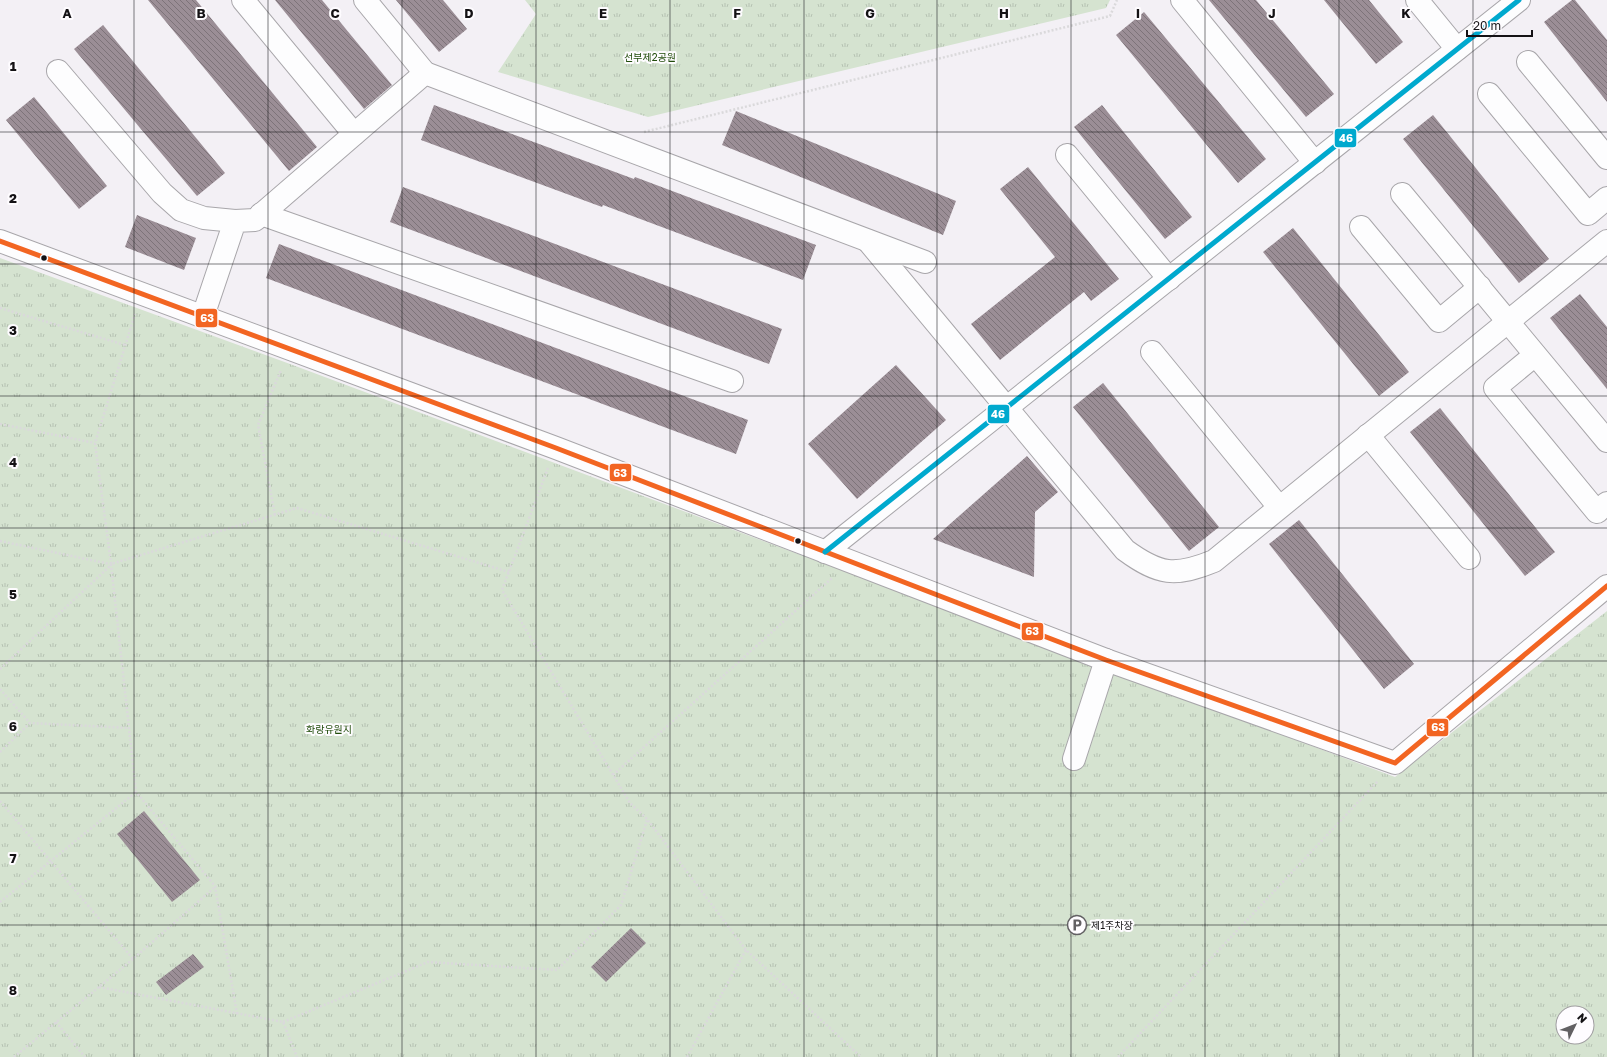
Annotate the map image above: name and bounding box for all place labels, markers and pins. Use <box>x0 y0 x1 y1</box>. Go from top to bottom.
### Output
unlabelled marker <box>39 253 49 263</box>
unlabelled marker <box>793 536 803 546</box>
parking icon: 제1주차장 <box>1066 914 1088 936</box>
place label: 제1주차장 <box>1091 919 1133 931</box>

